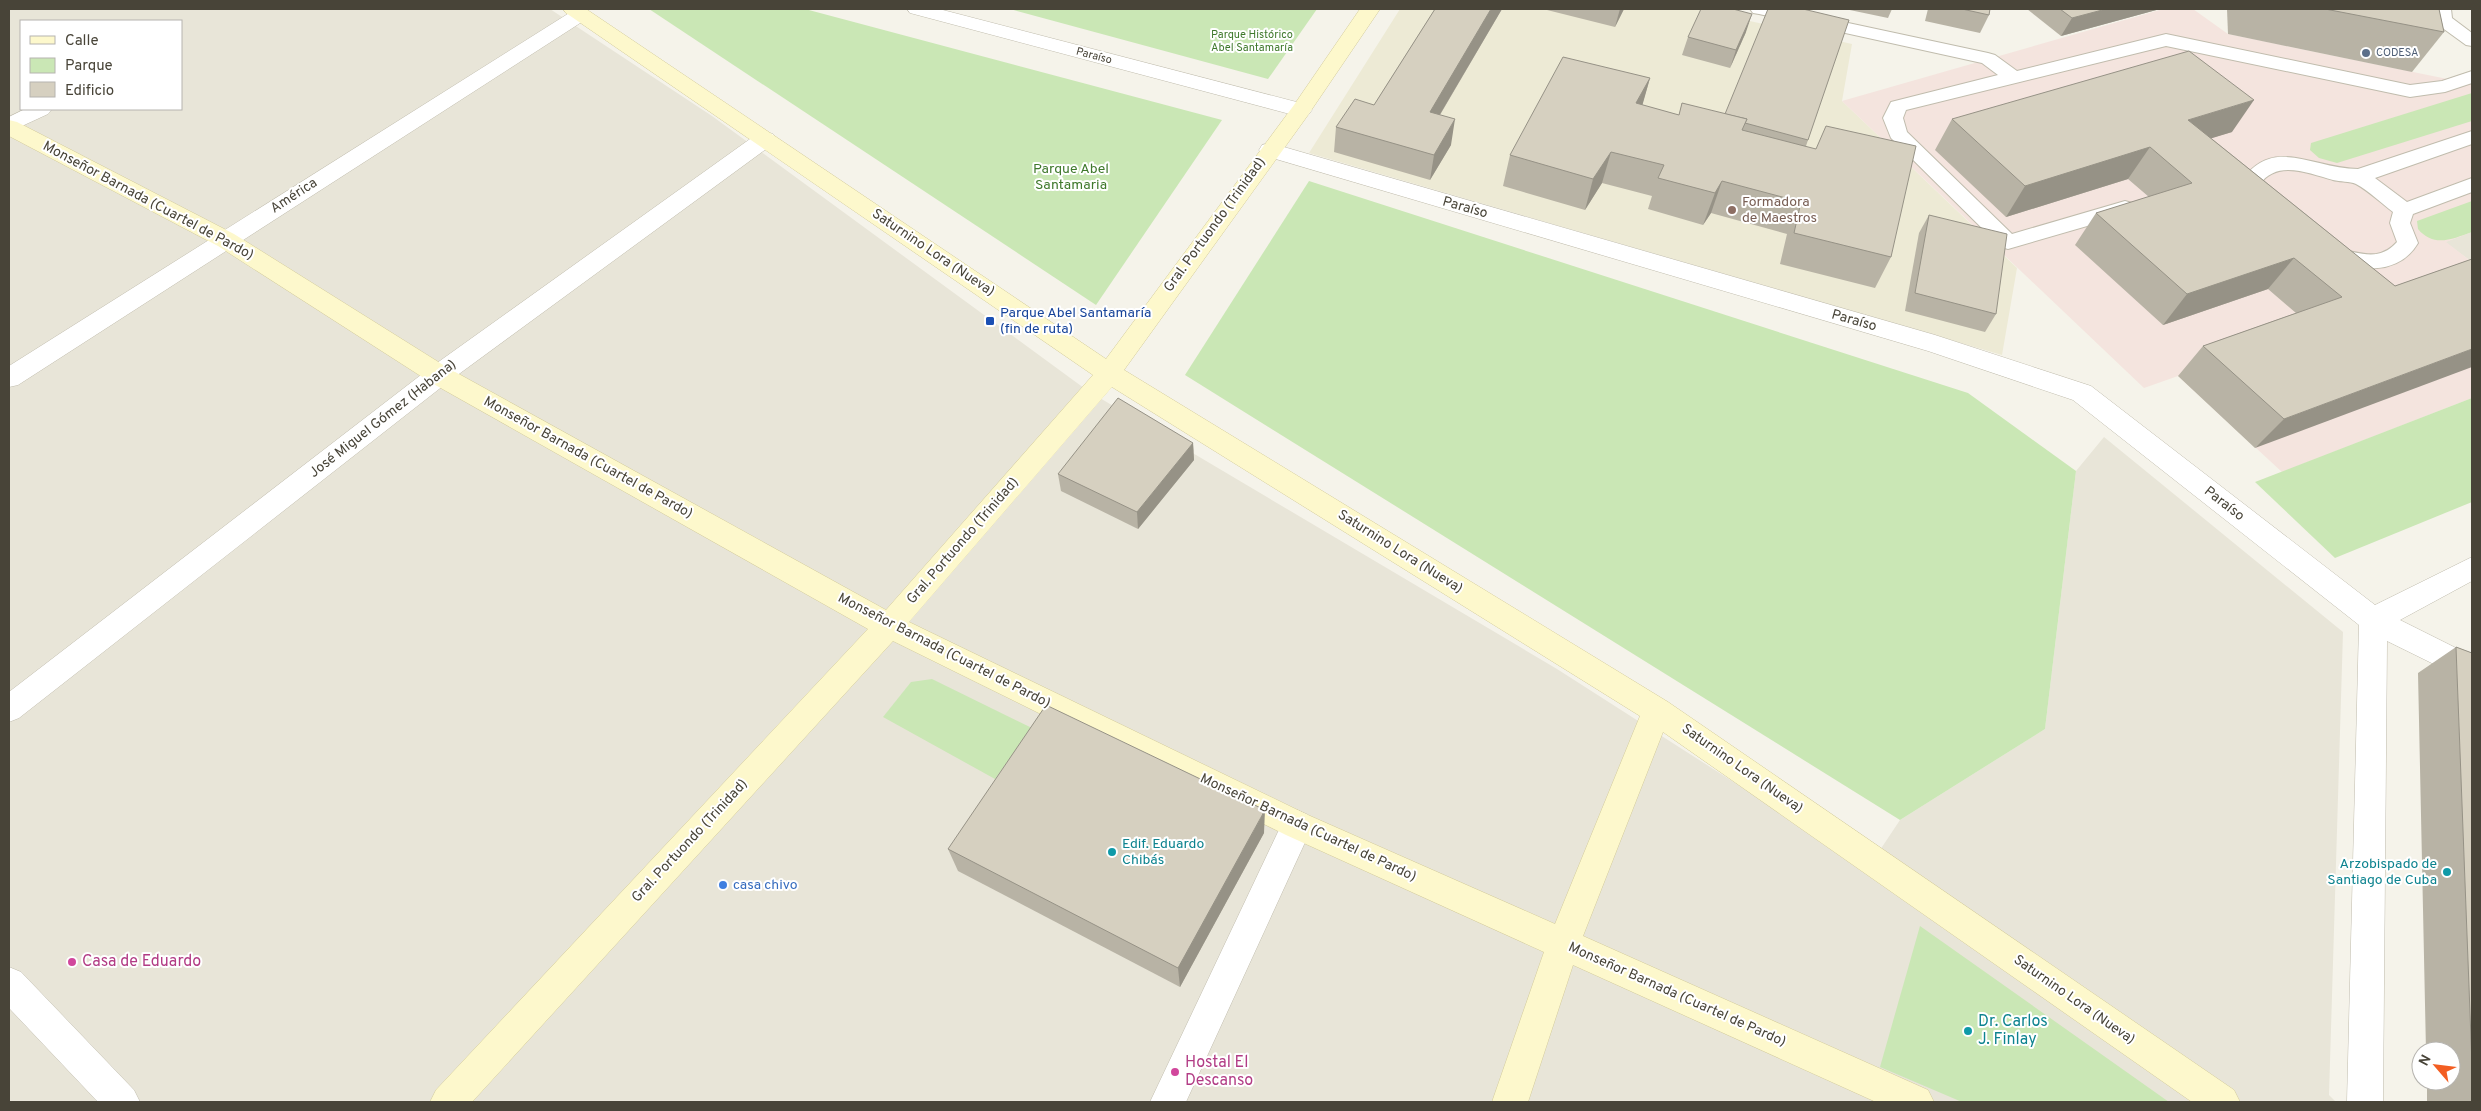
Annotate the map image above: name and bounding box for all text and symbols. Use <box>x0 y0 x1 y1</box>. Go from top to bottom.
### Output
legend <box>20 20 182 110</box>
park label: Parque Histórico Abel Santamaría <box>1211 28 1293 55</box>
text: Calle <box>65 32 99 51</box>
street label: Paraíso <box>1075 45 1113 67</box>
place label: CODESA <box>2376 46 2419 60</box>
marker: CODESA <box>2360 47 2372 59</box>
text: Parque <box>65 57 113 76</box>
text: Edificio <box>65 82 114 101</box>
street label: Monseñor Barnada (Cuartel de Pardo) <box>40 138 256 264</box>
street label: Gral. Portuondo (Trinidad) <box>1160 154 1270 296</box>
park label: Parque Abel Santamaria <box>1033 161 1109 194</box>
street label: América <box>267 175 321 217</box>
street label: Paraíso <box>1440 193 1490 223</box>
place label: Formadora de Maestros <box>1742 194 1817 227</box>
marker: Formadora de Maestros <box>1726 204 1738 216</box>
street label: Saturnino Lora (Nueva) <box>868 206 998 300</box>
place label: Parque Abel Santamaría (fin de ruta) <box>1000 305 1151 338</box>
street label: Paraíso <box>1829 306 1879 336</box>
marker: Parque Abel Santamaría (fin de ruta) <box>984 315 996 327</box>
street label: José Miguel Gómez (Habana) <box>306 356 460 482</box>
street label: Monseñor Barnada (Cuartel de Pardo) <box>480 393 696 523</box>
street label: Gral. Portuondo (Trinidad) <box>903 474 1023 608</box>
street label: Paraíso <box>2200 483 2248 525</box>
street label: Saturnino Lora (Nueva) <box>1334 507 1466 597</box>
street label: Monseñor Barnada (Cuartel de Pardo) <box>835 590 1053 712</box>
street label: Saturnino Lora (Nueva) <box>1678 721 1806 817</box>
street label: Monseñor Barnada (Cuartel de Pardo) <box>1197 770 1419 886</box>
street label: Gral. Portuondo (Trinidad) <box>628 776 752 906</box>
place label: Edif. Eduardo Chibás <box>1122 836 1204 869</box>
marker: Edif. Eduardo Chibás <box>1106 846 1118 858</box>
place label: Arzobispado de Santiago de Cuba <box>2327 856 2437 889</box>
marker: Arzobispado de Santiago de Cuba <box>2441 866 2453 878</box>
place label: casa chivo <box>733 877 798 894</box>
marker: casa chivo <box>717 879 729 891</box>
street label: Monseñor Barnada (Cuartel de Pardo) <box>1565 939 1789 1051</box>
place label: Casa de Eduardo <box>82 952 201 972</box>
street label: Saturnino Lora (Nueva) <box>2010 952 2138 1048</box>
marker: Casa de Eduardo <box>66 956 78 968</box>
place label: Dr. Carlos J. Finlay <box>1978 1012 2048 1050</box>
marker: Dr. Carlos J. Finlay <box>1962 1025 1974 1037</box>
north arrow <box>2411 1041 2461 1091</box>
text: N <box>2416 1052 2436 1069</box>
place label: Hostal El Descanso <box>1185 1053 1253 1091</box>
marker: Hostal El Descanso <box>1169 1066 1181 1078</box>

